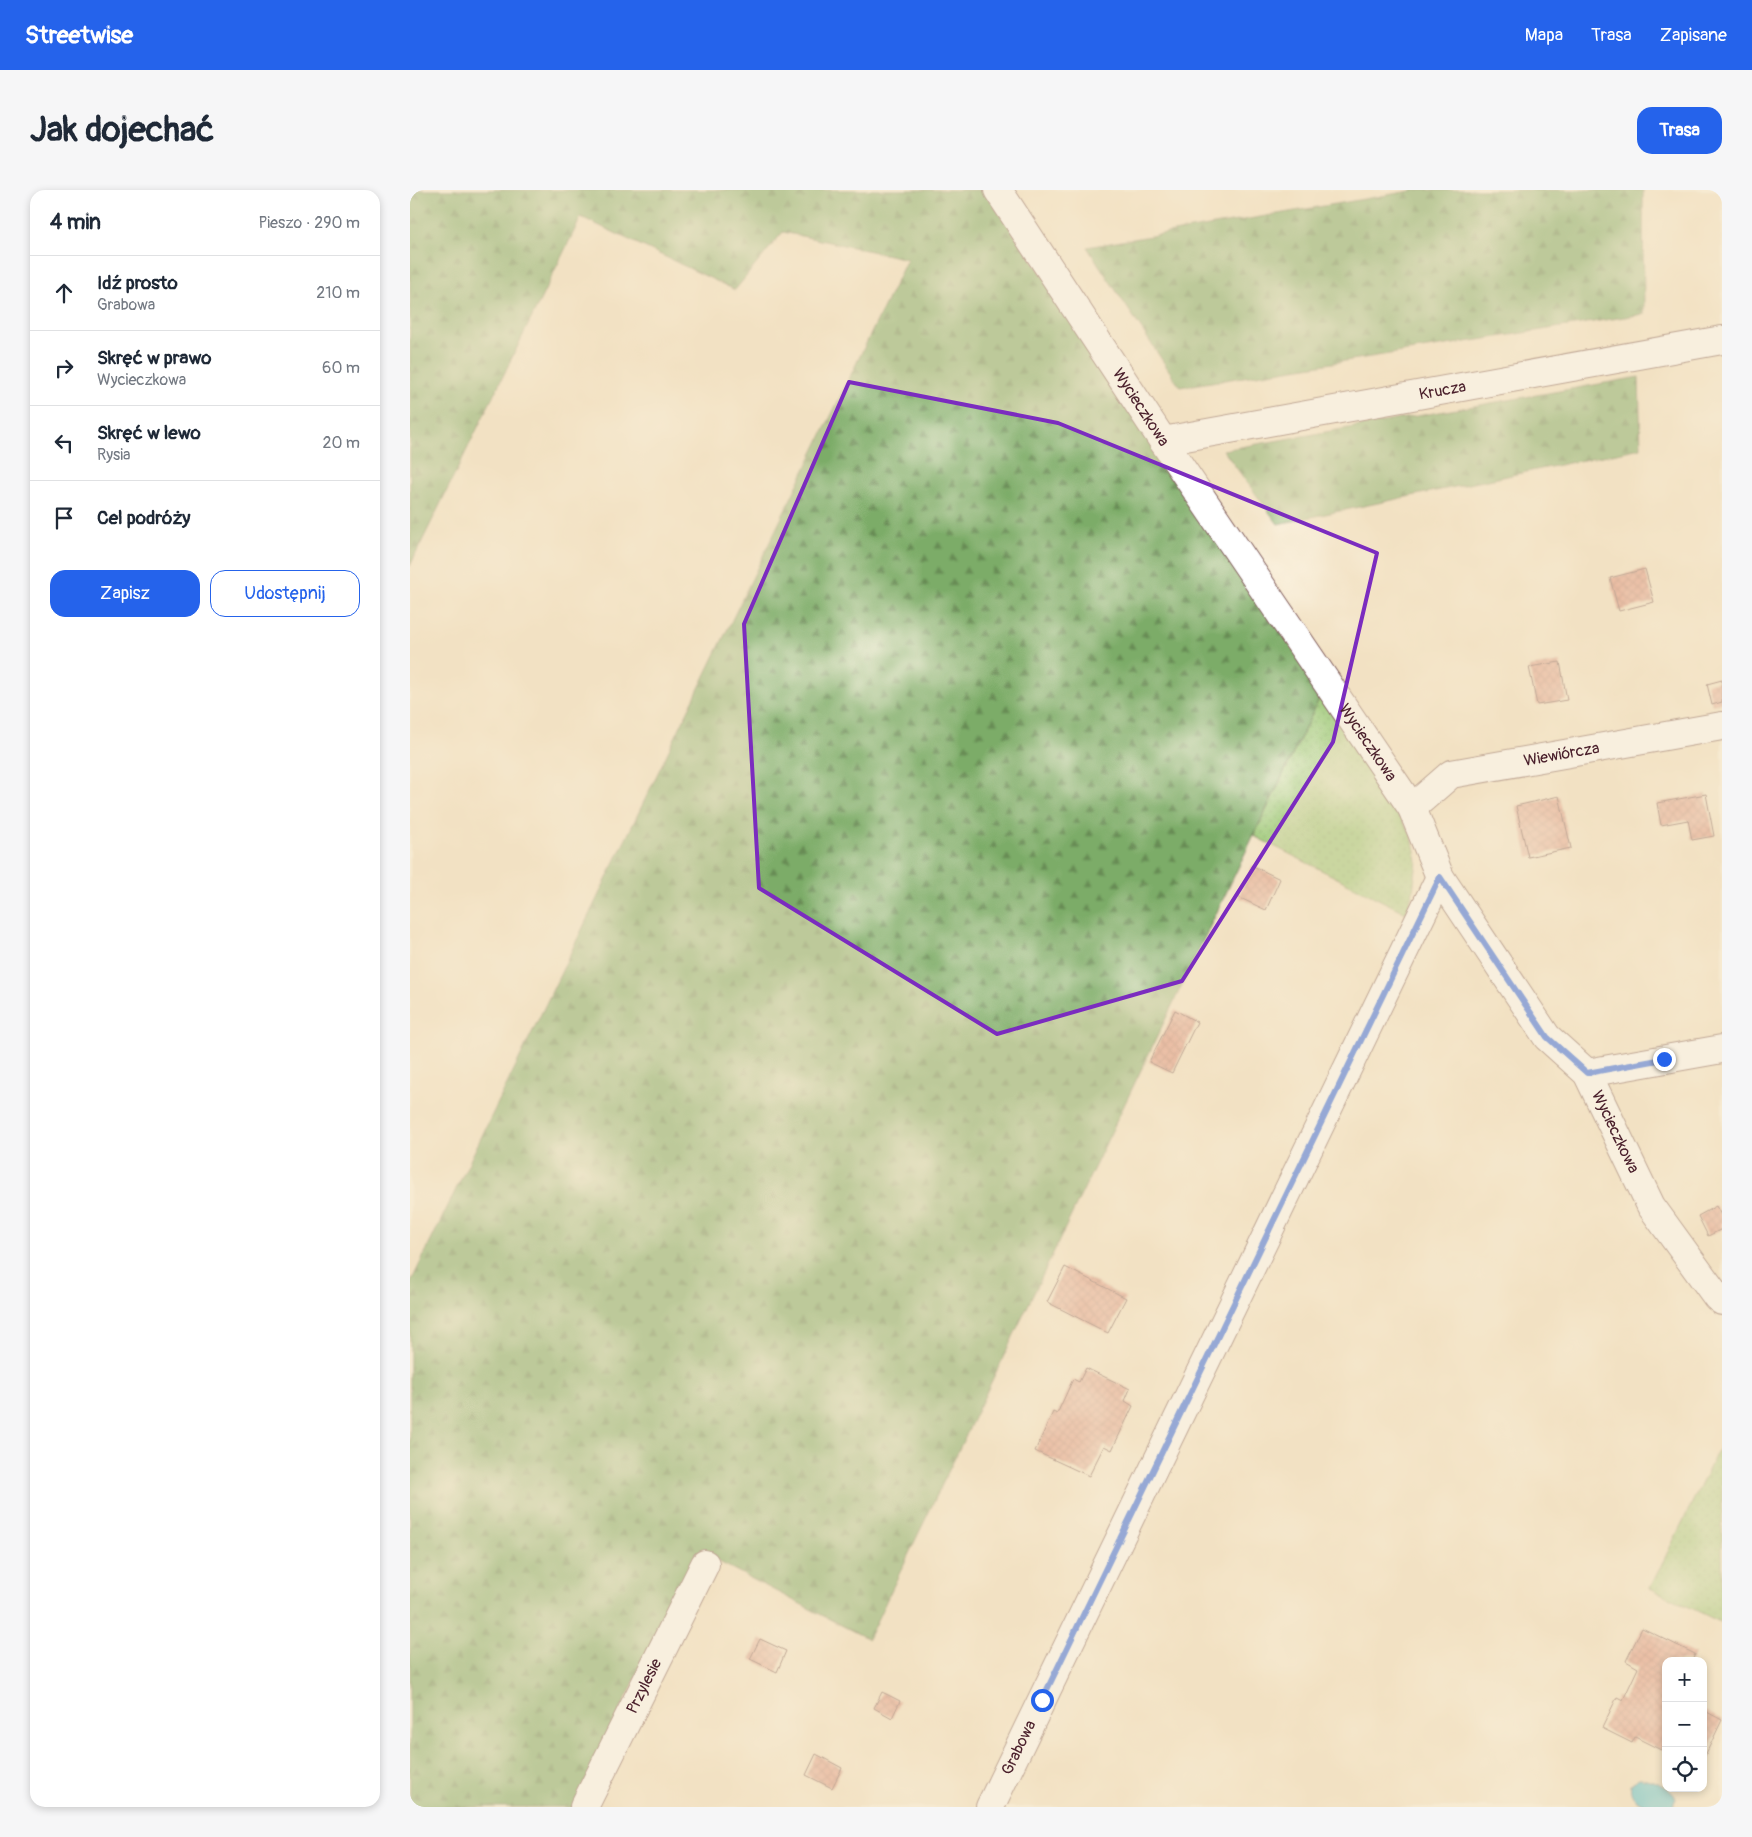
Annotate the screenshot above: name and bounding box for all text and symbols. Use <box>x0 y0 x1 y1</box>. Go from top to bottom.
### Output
text: Streetwise <box>25 21 133 50</box>
text: Mapa <box>1525 24 1563 47</box>
text: Trasa <box>1591 24 1632 47</box>
text: Zapisane <box>1660 24 1727 47</box>
button: Trasa <box>1637 107 1722 154</box>
text: Jak dojechać <box>30 108 214 152</box>
text: 4 min <box>50 209 101 236</box>
text: Pieszo · 290 m <box>258 213 360 233</box>
text: Idź prosto <box>97 271 178 295</box>
icon: ahead <box>50 279 78 307</box>
text: 210 m <box>316 283 360 303</box>
text: Grabowa <box>97 295 155 315</box>
text: Skręć w prawo <box>97 346 211 370</box>
icon: right <box>50 354 78 382</box>
text: 60 m <box>322 358 360 378</box>
street label: Wycieczkowa <box>1108 364 1174 450</box>
text: Wycieczkowa <box>97 370 186 390</box>
street label: Krucza <box>1417 376 1468 405</box>
text: Skręć w lewo <box>97 421 201 445</box>
icon: left <box>50 429 78 457</box>
text: 20 m <box>322 433 360 453</box>
text: Rysia <box>97 445 131 465</box>
icon: arrive <box>50 504 78 532</box>
text: Cel podróży <box>97 506 190 530</box>
button: Zapisz <box>50 570 200 617</box>
button: Udostępnij <box>210 570 360 617</box>
street label: Wycieczkowa <box>1334 700 1401 785</box>
street label: Wiewiórcza <box>1522 738 1601 771</box>
route end <box>1653 1048 1676 1071</box>
street label: Wycieczkowa <box>1587 1087 1644 1176</box>
street label: Przylesie <box>622 1655 666 1717</box>
map controls <box>1662 1657 1707 1792</box>
button: + <box>1662 1657 1707 1702</box>
route start <box>1031 1689 1054 1712</box>
button: − <box>1662 1702 1707 1747</box>
street label: Grabowa <box>997 1717 1040 1778</box>
button: locate <box>1662 1747 1707 1792</box>

